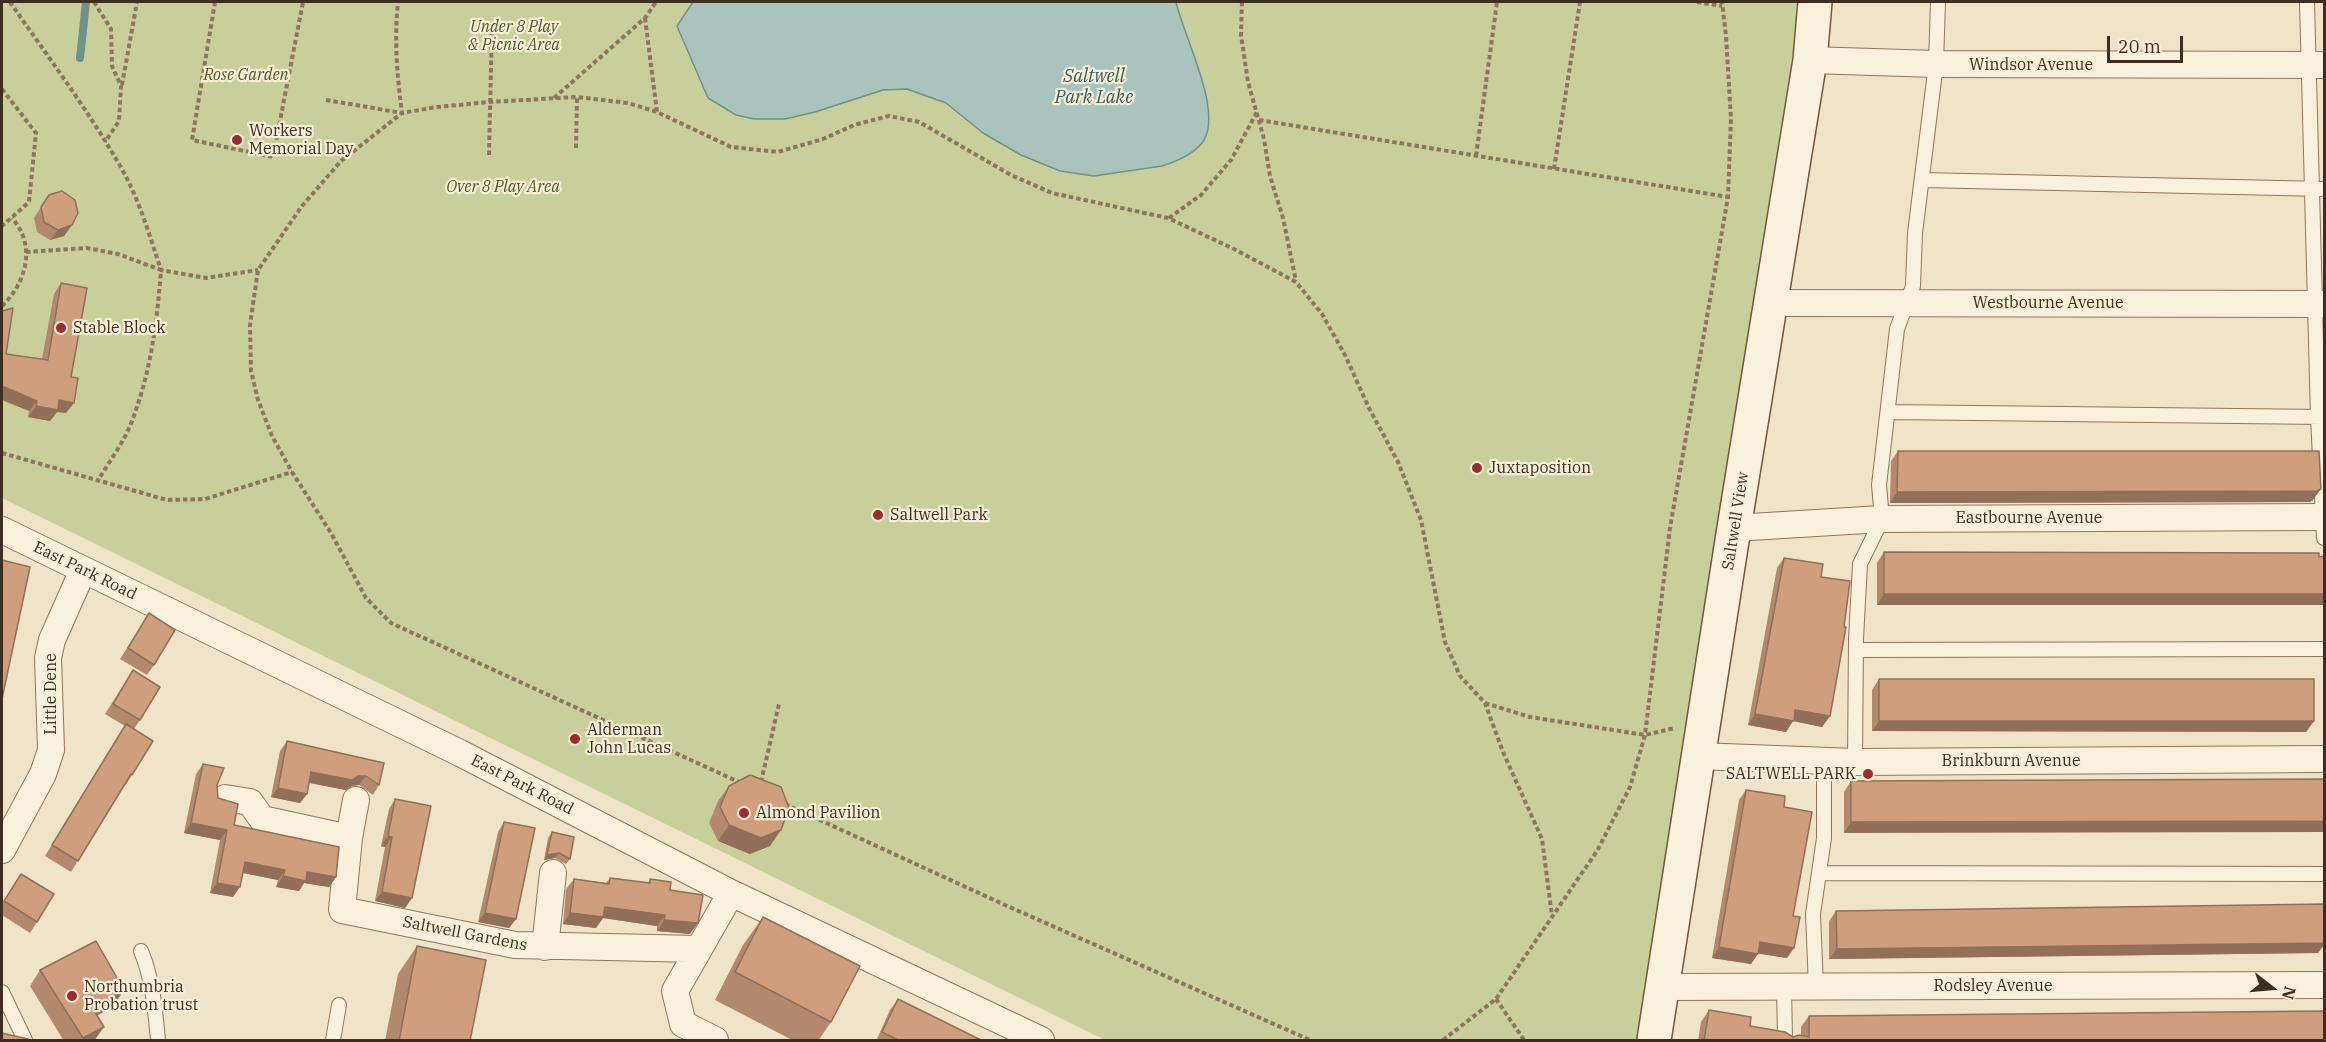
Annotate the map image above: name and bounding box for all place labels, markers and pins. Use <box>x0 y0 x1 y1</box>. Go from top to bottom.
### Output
place label: Workers Memorial Day <box>249 121 354 159</box>
marker: Workers Memorial Day <box>230 133 244 147</box>
place label: Stable Block <box>73 318 166 338</box>
marker: Stable Block <box>54 321 68 335</box>
place label: Juxtaposition <box>1489 458 1591 478</box>
marker: Juxtaposition <box>1470 461 1484 475</box>
place label: Saltwell Park <box>890 505 988 525</box>
marker: Saltwell Park <box>871 508 885 522</box>
place label: Alderman John Lucas <box>587 720 671 758</box>
marker: Alderman John Lucas <box>568 732 582 746</box>
place label: SALTWELL PARK <box>1726 764 1856 784</box>
marker: SALTWELL PARK <box>1861 767 1875 781</box>
place label: Almond Pavilion <box>756 803 881 823</box>
marker: Almond Pavilion <box>737 806 751 820</box>
place label: Northumbria Probation trust <box>84 977 198 1015</box>
marker: Northumbria Probation trust <box>65 989 79 1003</box>

